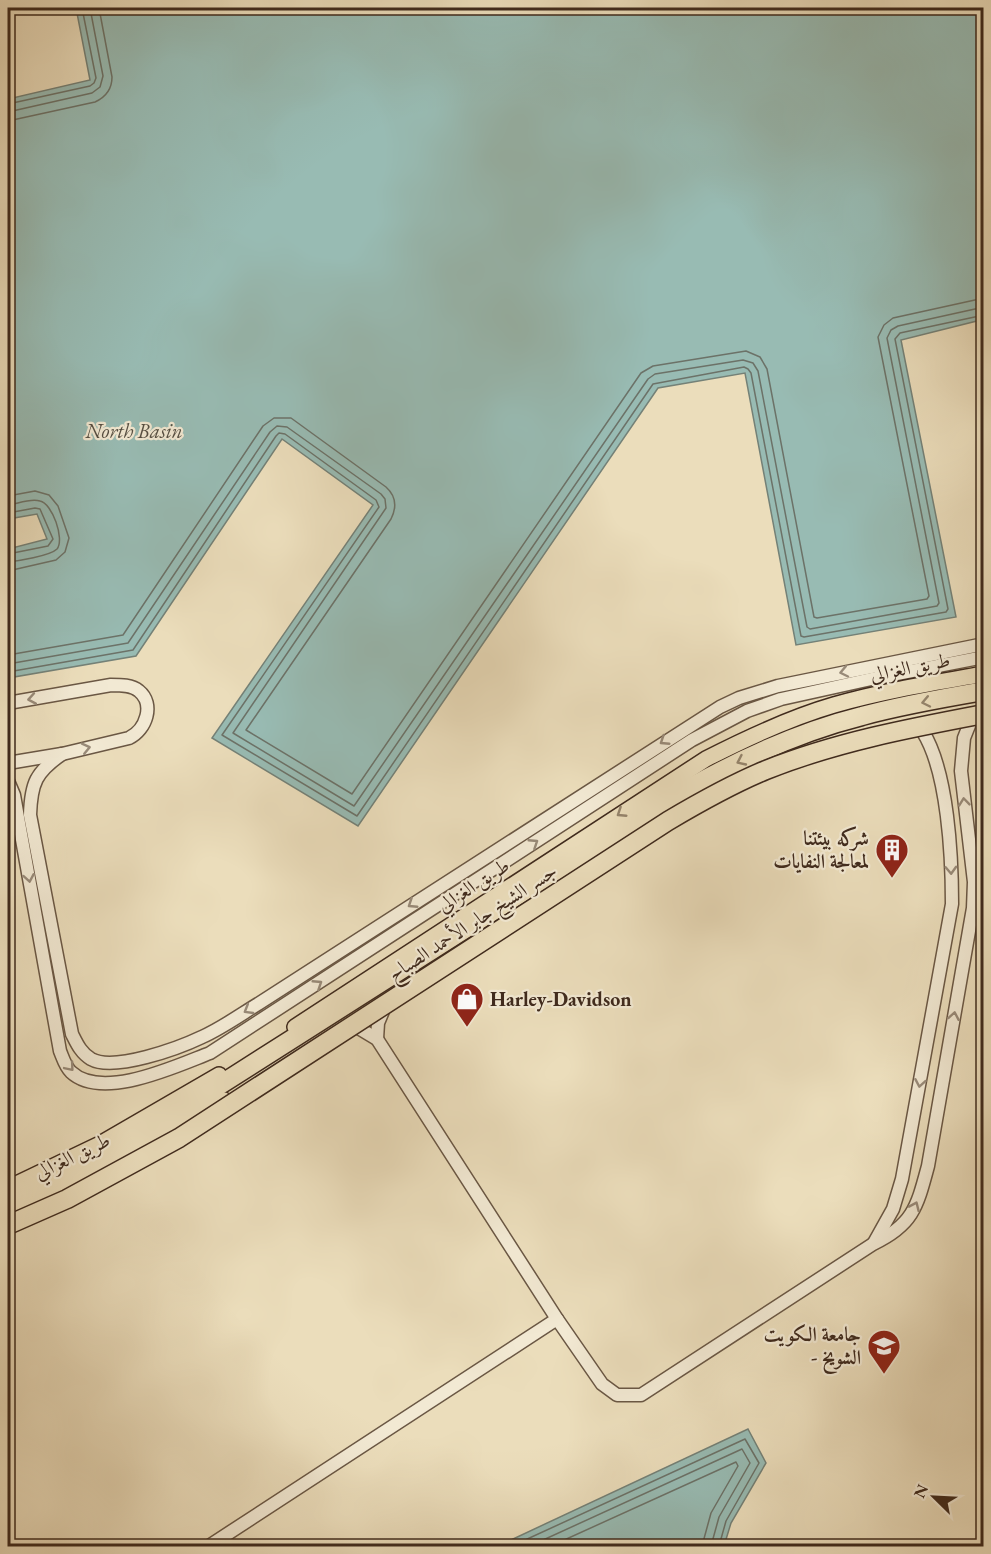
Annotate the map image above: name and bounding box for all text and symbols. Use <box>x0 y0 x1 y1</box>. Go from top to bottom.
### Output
water label: North Basin <box>84 417 183 444</box>
street label: طريق الغزالي <box>868 646 953 690</box>
one-way arrow <box>839 665 849 678</box>
one-way arrow <box>27 692 37 704</box>
one-way arrow <box>921 695 931 708</box>
one-way arrow <box>660 734 670 746</box>
one-way arrow <box>80 743 90 756</box>
one-way arrow <box>736 753 747 765</box>
one-way arrow <box>958 797 971 806</box>
one-way arrow <box>617 806 628 817</box>
place label: شركه بيئتنا لمعالجة النفايات <box>773 825 869 874</box>
building icon: شركه بيئتنا لمعالجة النفايات <box>874 832 910 879</box>
one-way arrow <box>528 839 539 850</box>
street label: طريق الغزالي <box>432 852 516 921</box>
street label: جسر الشيخ جابر الأحمد الصباح <box>381 856 564 991</box>
one-way arrow <box>945 866 958 875</box>
one-way arrow <box>22 873 35 883</box>
one-way arrow <box>408 897 418 909</box>
one-way arrow <box>312 980 323 991</box>
shop icon: Harley-Davidson <box>449 981 485 1028</box>
place label: Harley-Davidson <box>490 986 632 1012</box>
one-way arrow <box>244 1003 254 1015</box>
one-way arrow <box>947 1011 960 1021</box>
one-way arrow <box>63 1061 74 1071</box>
one-way arrow <box>914 1078 927 1088</box>
street label: طريق الغزالي <box>30 1126 116 1188</box>
one-way arrow <box>907 1202 919 1213</box>
place label: جامعة الكويت - الشويخ <box>764 1321 861 1374</box>
school or university icon: جامعة الكويت - الشويخ <box>866 1328 902 1375</box>
north arrow <box>904 1467 964 1527</box>
text: N <box>909 1481 933 1501</box>

